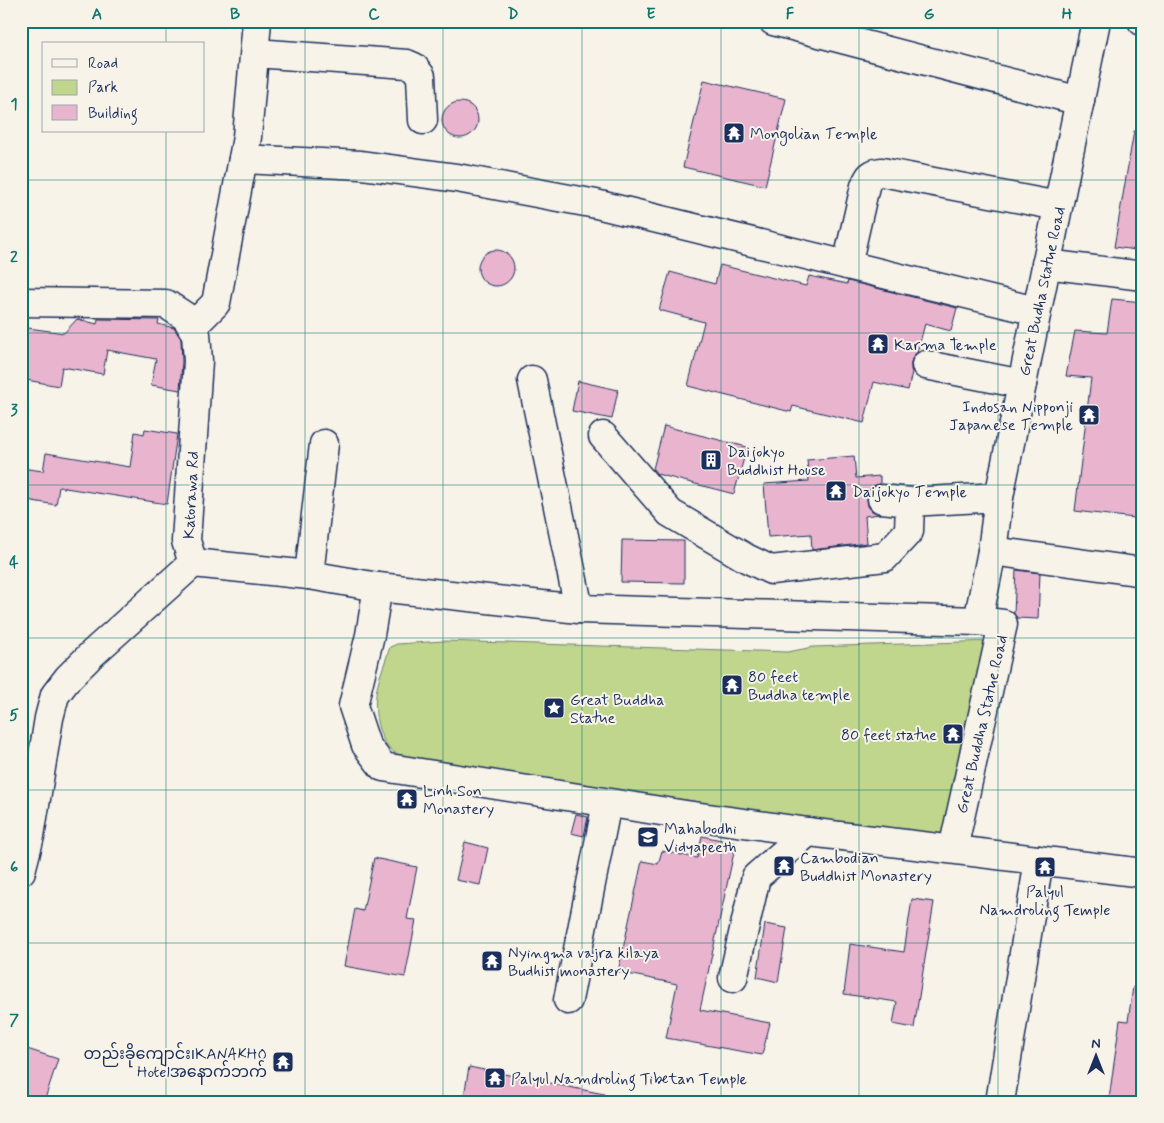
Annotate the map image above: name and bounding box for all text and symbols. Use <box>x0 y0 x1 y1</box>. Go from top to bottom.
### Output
text: A <box>92 4 102 25</box>
text: B <box>230 4 240 25</box>
text: C <box>368 4 380 25</box>
text: D <box>507 4 519 25</box>
text: E <box>646 4 656 25</box>
text: F <box>786 4 795 25</box>
text: G <box>924 4 935 25</box>
text: H <box>1062 4 1073 25</box>
legend <box>42 42 205 132</box>
text: Road <box>88 54 118 74</box>
text: Park <box>88 78 118 98</box>
text: 1 <box>10 94 18 115</box>
text: Building <box>88 104 138 125</box>
temple icon: Mongolian Temple <box>722 121 746 145</box>
place label: Mongolian Temple <box>750 124 878 146</box>
street label: Great Budha Statue Road <box>1014 205 1071 378</box>
text: 2 <box>10 247 18 268</box>
temple icon: Karma Temple <box>866 332 890 356</box>
place label: Karma Temple <box>894 335 997 356</box>
place label: Indosan Nipponji Japanese Temple <box>949 397 1073 436</box>
text: 3 <box>10 400 18 421</box>
temple icon: Indosan Nipponji Japanese Temple <box>1077 403 1101 427</box>
place label: Daijokyo Buddhist House <box>727 442 826 481</box>
building icon: Daijokyo Buddhist House <box>699 448 723 472</box>
street label: Katorawa Rd <box>179 451 204 540</box>
temple icon: Daijokyo Temple <box>824 479 848 503</box>
place label: Daijokyo Temple <box>852 482 968 503</box>
text: 4 <box>9 552 19 573</box>
street label: Great Buddha Statue Road <box>952 633 1013 816</box>
place label: 80 feet Buddha temple <box>748 667 850 706</box>
temple icon: 80 feet Buddha temple <box>720 673 744 697</box>
place label: Great Buddha Statue <box>570 690 665 729</box>
place icon: Great Buddha Statue <box>542 696 566 720</box>
text: 5 <box>9 705 19 726</box>
temple icon: 80 feet statue <box>941 722 965 746</box>
place label: 80 feet statue <box>841 725 937 746</box>
place label: Linh Son Monastery <box>423 781 494 820</box>
temple icon: Linh Son Monastery <box>395 787 419 811</box>
place label: Mahabodhi Vidyapeeth <box>664 819 737 858</box>
school or university icon: Mahabodhi Vidyapeeth <box>636 825 660 849</box>
place label: Cambodian Buddhist Monastery <box>800 848 932 887</box>
temple icon: Cambodian Buddhist Monastery <box>772 854 796 878</box>
temple icon: Palyul Namdroling Temple <box>1033 855 1057 879</box>
text: 6 <box>10 857 18 878</box>
place label: Palyul Namdroling Temple <box>980 882 1110 922</box>
place label: Nyingma vajra kilaya Budhist monastery <box>508 943 659 982</box>
temple icon: Nyingma vajra kilaya Budhist monastery <box>480 949 504 973</box>
text: 7 <box>9 1010 19 1031</box>
north arrow <box>1072 1030 1122 1080</box>
text: N <box>1091 1035 1101 1053</box>
place label: တည်းခိုကျောင်း၊KANAKHO Hotelအနောက်ဘက် <box>83 1042 267 1085</box>
temple icon: တည်းခိုကျောင်း၊KANAKHO Hotelအနောက်ဘက် <box>271 1050 295 1074</box>
temple icon: Palyul Namdroling Tibetan Temple <box>483 1066 507 1090</box>
place label: Palyul Namdroling Tibetan Temple <box>511 1069 748 1091</box>

